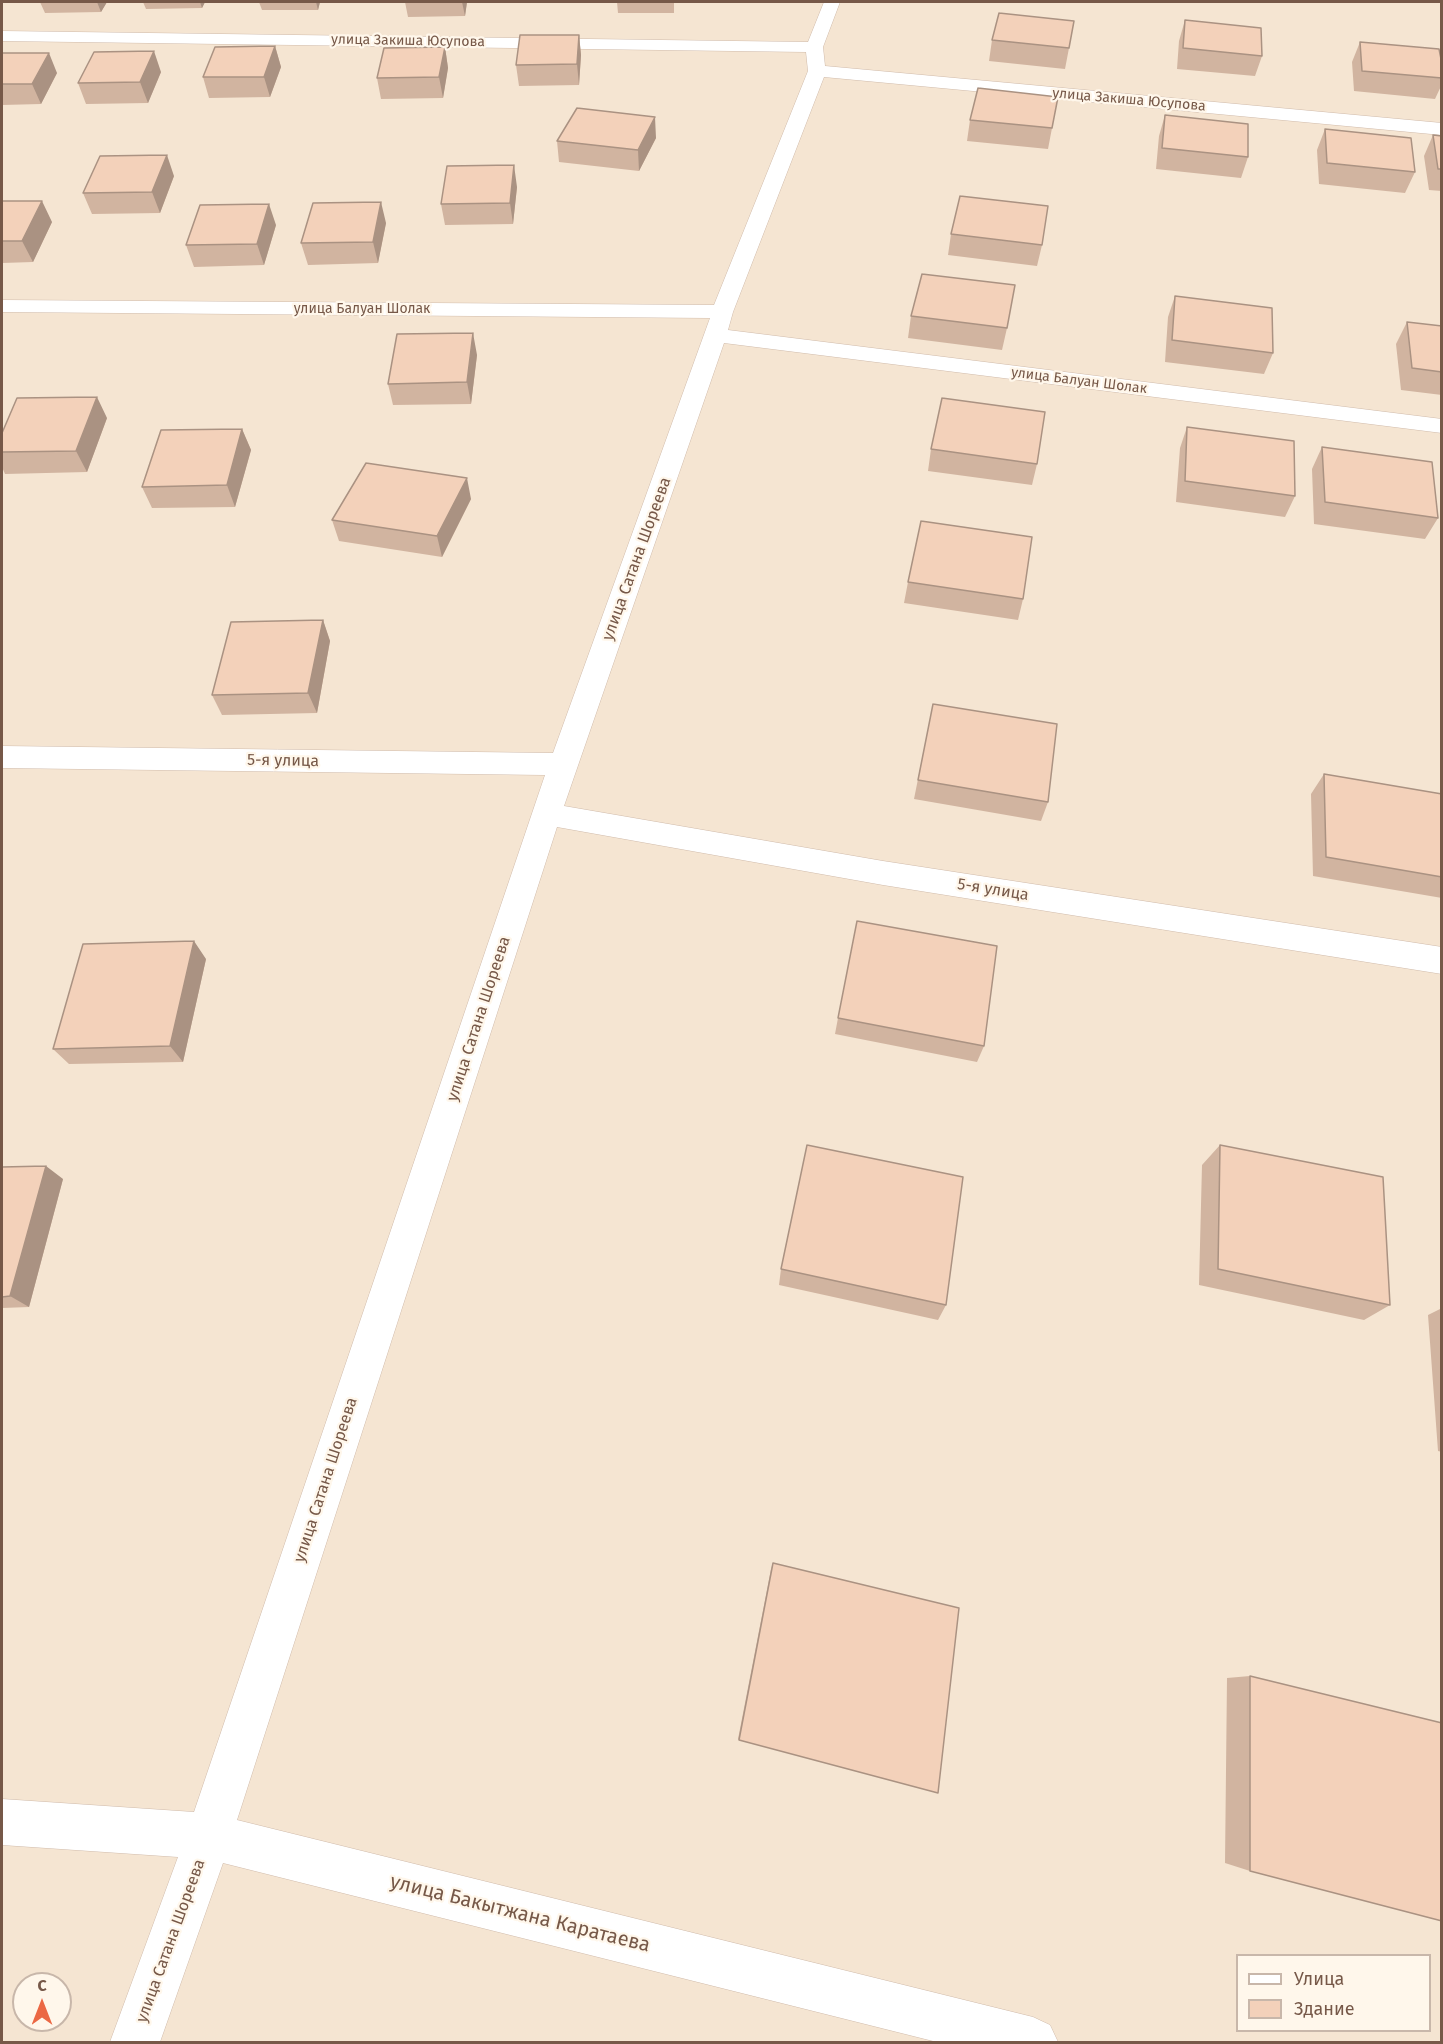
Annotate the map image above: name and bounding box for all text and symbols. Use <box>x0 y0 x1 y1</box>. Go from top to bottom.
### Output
street label: улица Закиша Юсупова <box>331 31 485 51</box>
street label: улица Закиша Юсупова <box>1052 85 1206 115</box>
street label: улица Балуан Шолак <box>294 301 430 317</box>
street label: улица Балуан Шолак <box>1010 364 1148 398</box>
street label: улица Сатана Шореева <box>599 475 675 643</box>
street label: 5-я улица <box>247 751 319 771</box>
street label: 5-я улица <box>956 875 1030 905</box>
street label: улица Сатана Шореева <box>443 934 515 1104</box>
street label: улица Сатана Шореева <box>290 1395 362 1565</box>
street label: улица Сатана Шореева <box>133 1857 209 2025</box>
street label: улица Бакытжана Каратаева <box>387 1870 653 1958</box>
legend <box>1236 1954 1431 2032</box>
text: Улица <box>1294 1968 1344 1990</box>
north arrow <box>12 1972 72 2032</box>
text: С <box>37 1976 47 1995</box>
text: Здание <box>1294 1998 1355 2020</box>

